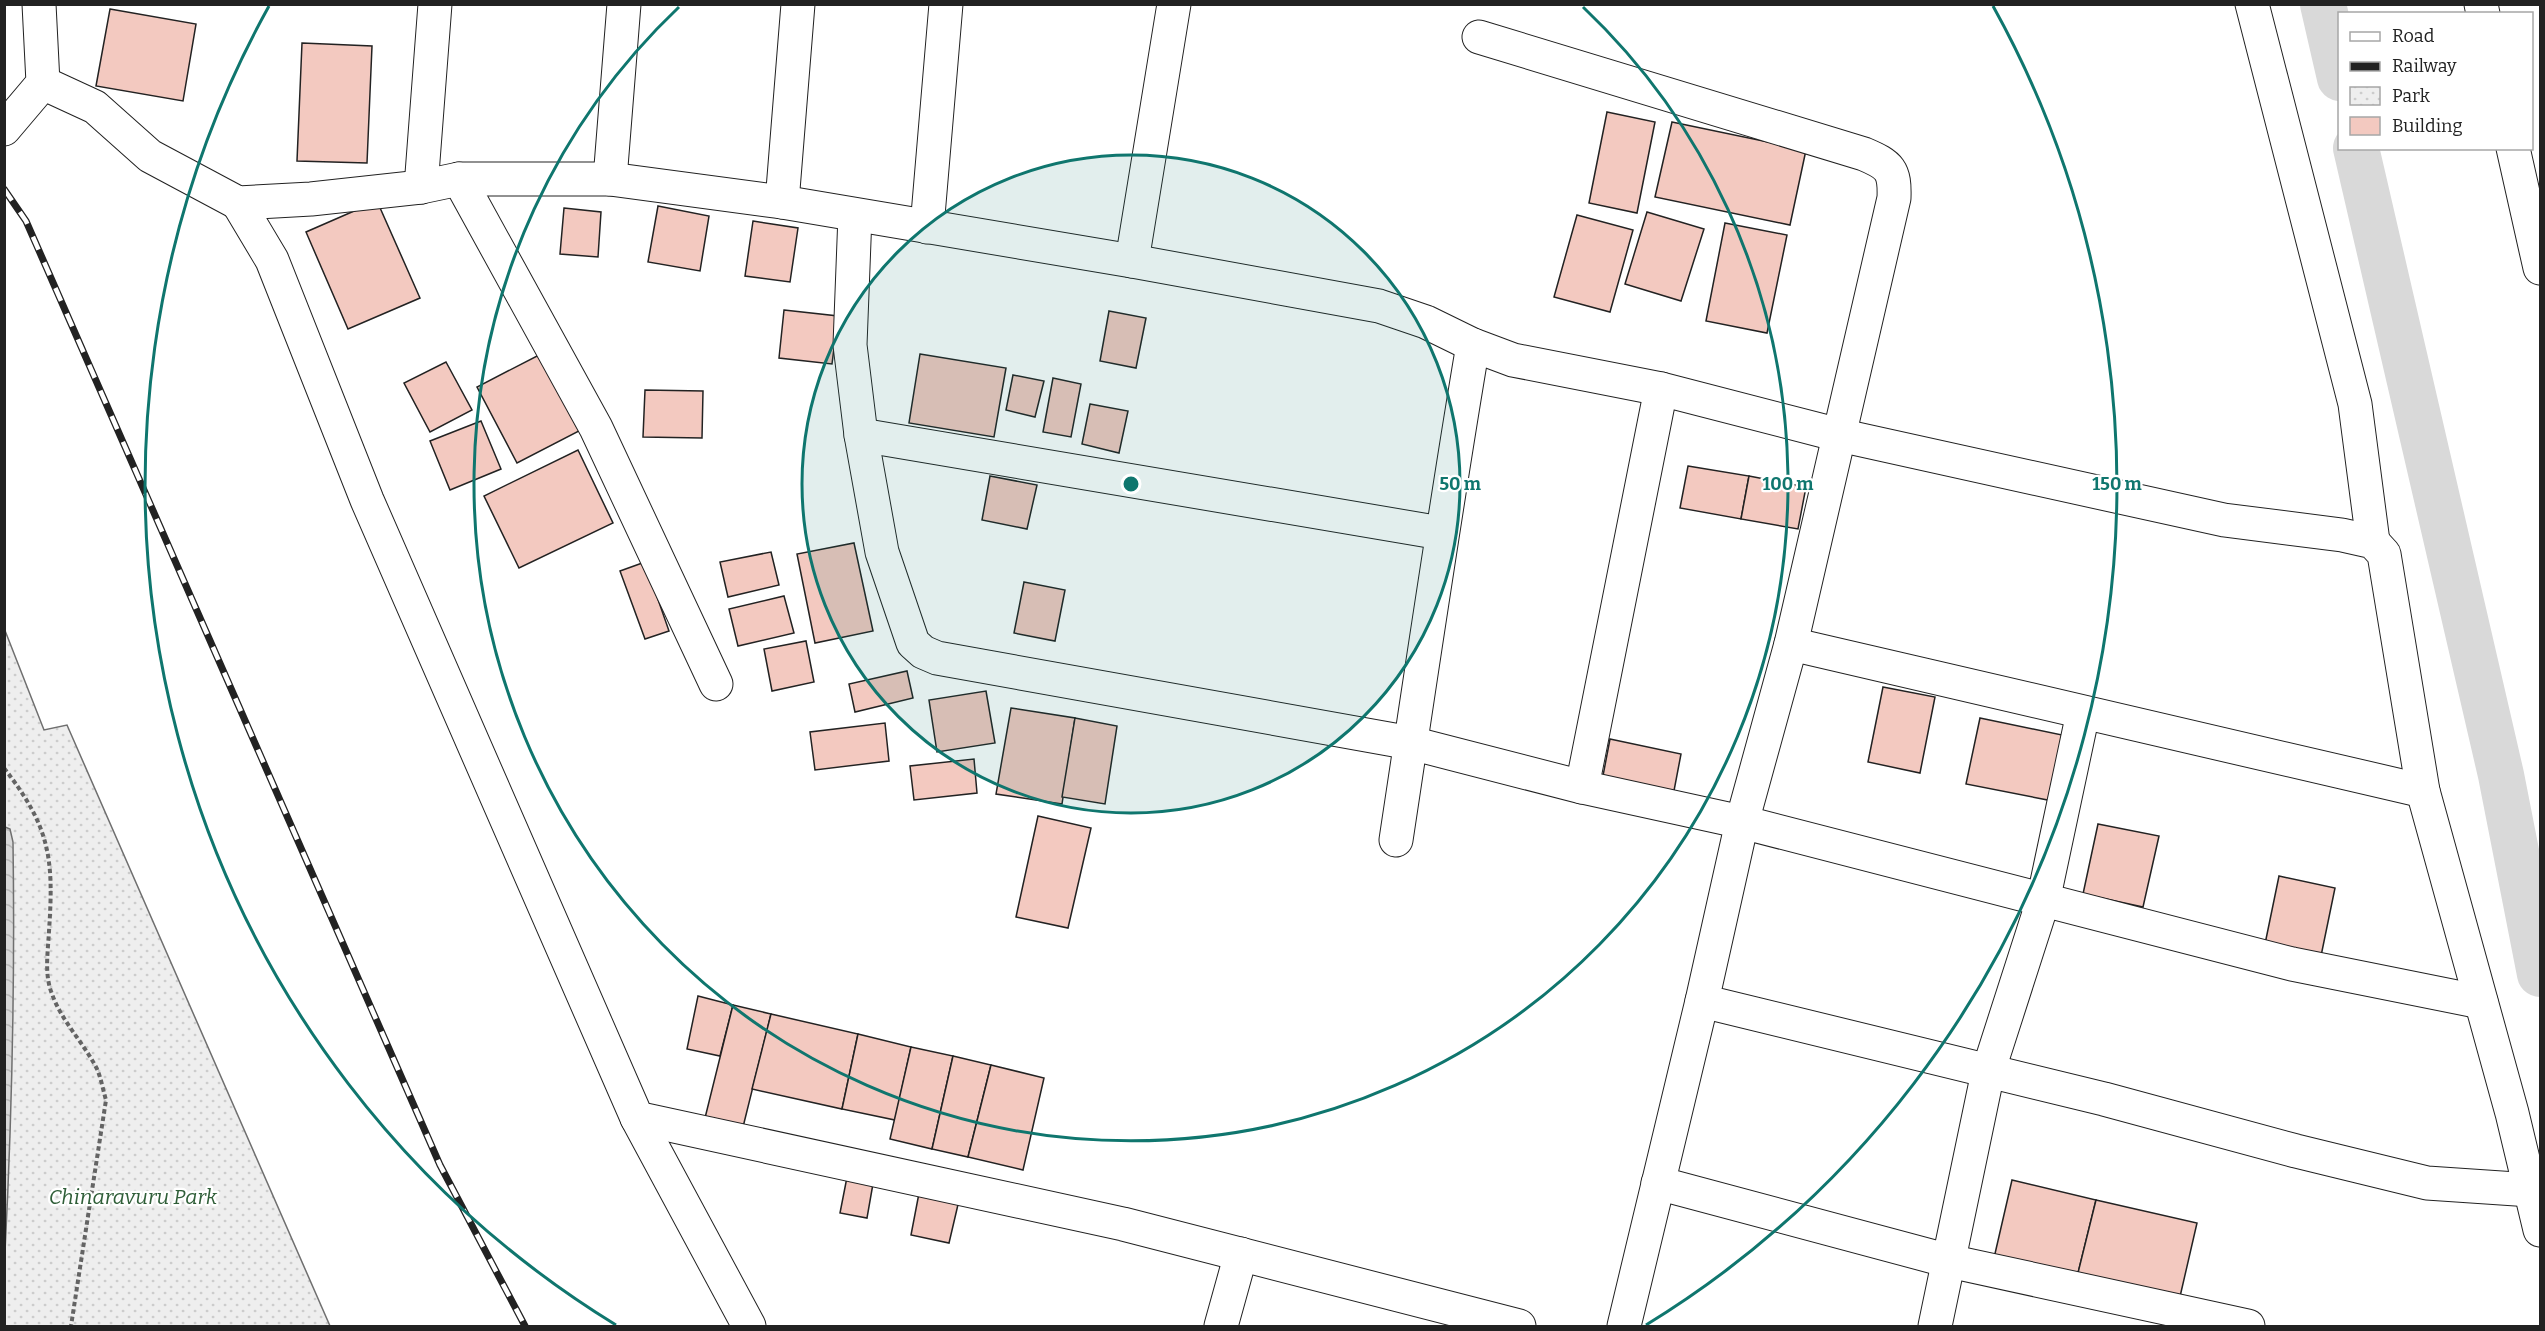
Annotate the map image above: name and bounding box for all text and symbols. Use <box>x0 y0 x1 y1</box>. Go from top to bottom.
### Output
legend <box>2338 12 2533 150</box>
text: Road <box>2392 25 2435 47</box>
text: Railway <box>2392 55 2457 77</box>
text: Park <box>2392 85 2431 107</box>
text: Building <box>2392 115 2463 137</box>
text: 50 m <box>1439 473 1481 495</box>
text: 100 m <box>1762 473 1814 495</box>
text: 150 m <box>2092 473 2142 495</box>
centre of rings <box>1121 474 1141 494</box>
park label: Chinaravuru Park <box>49 1184 218 1210</box>

